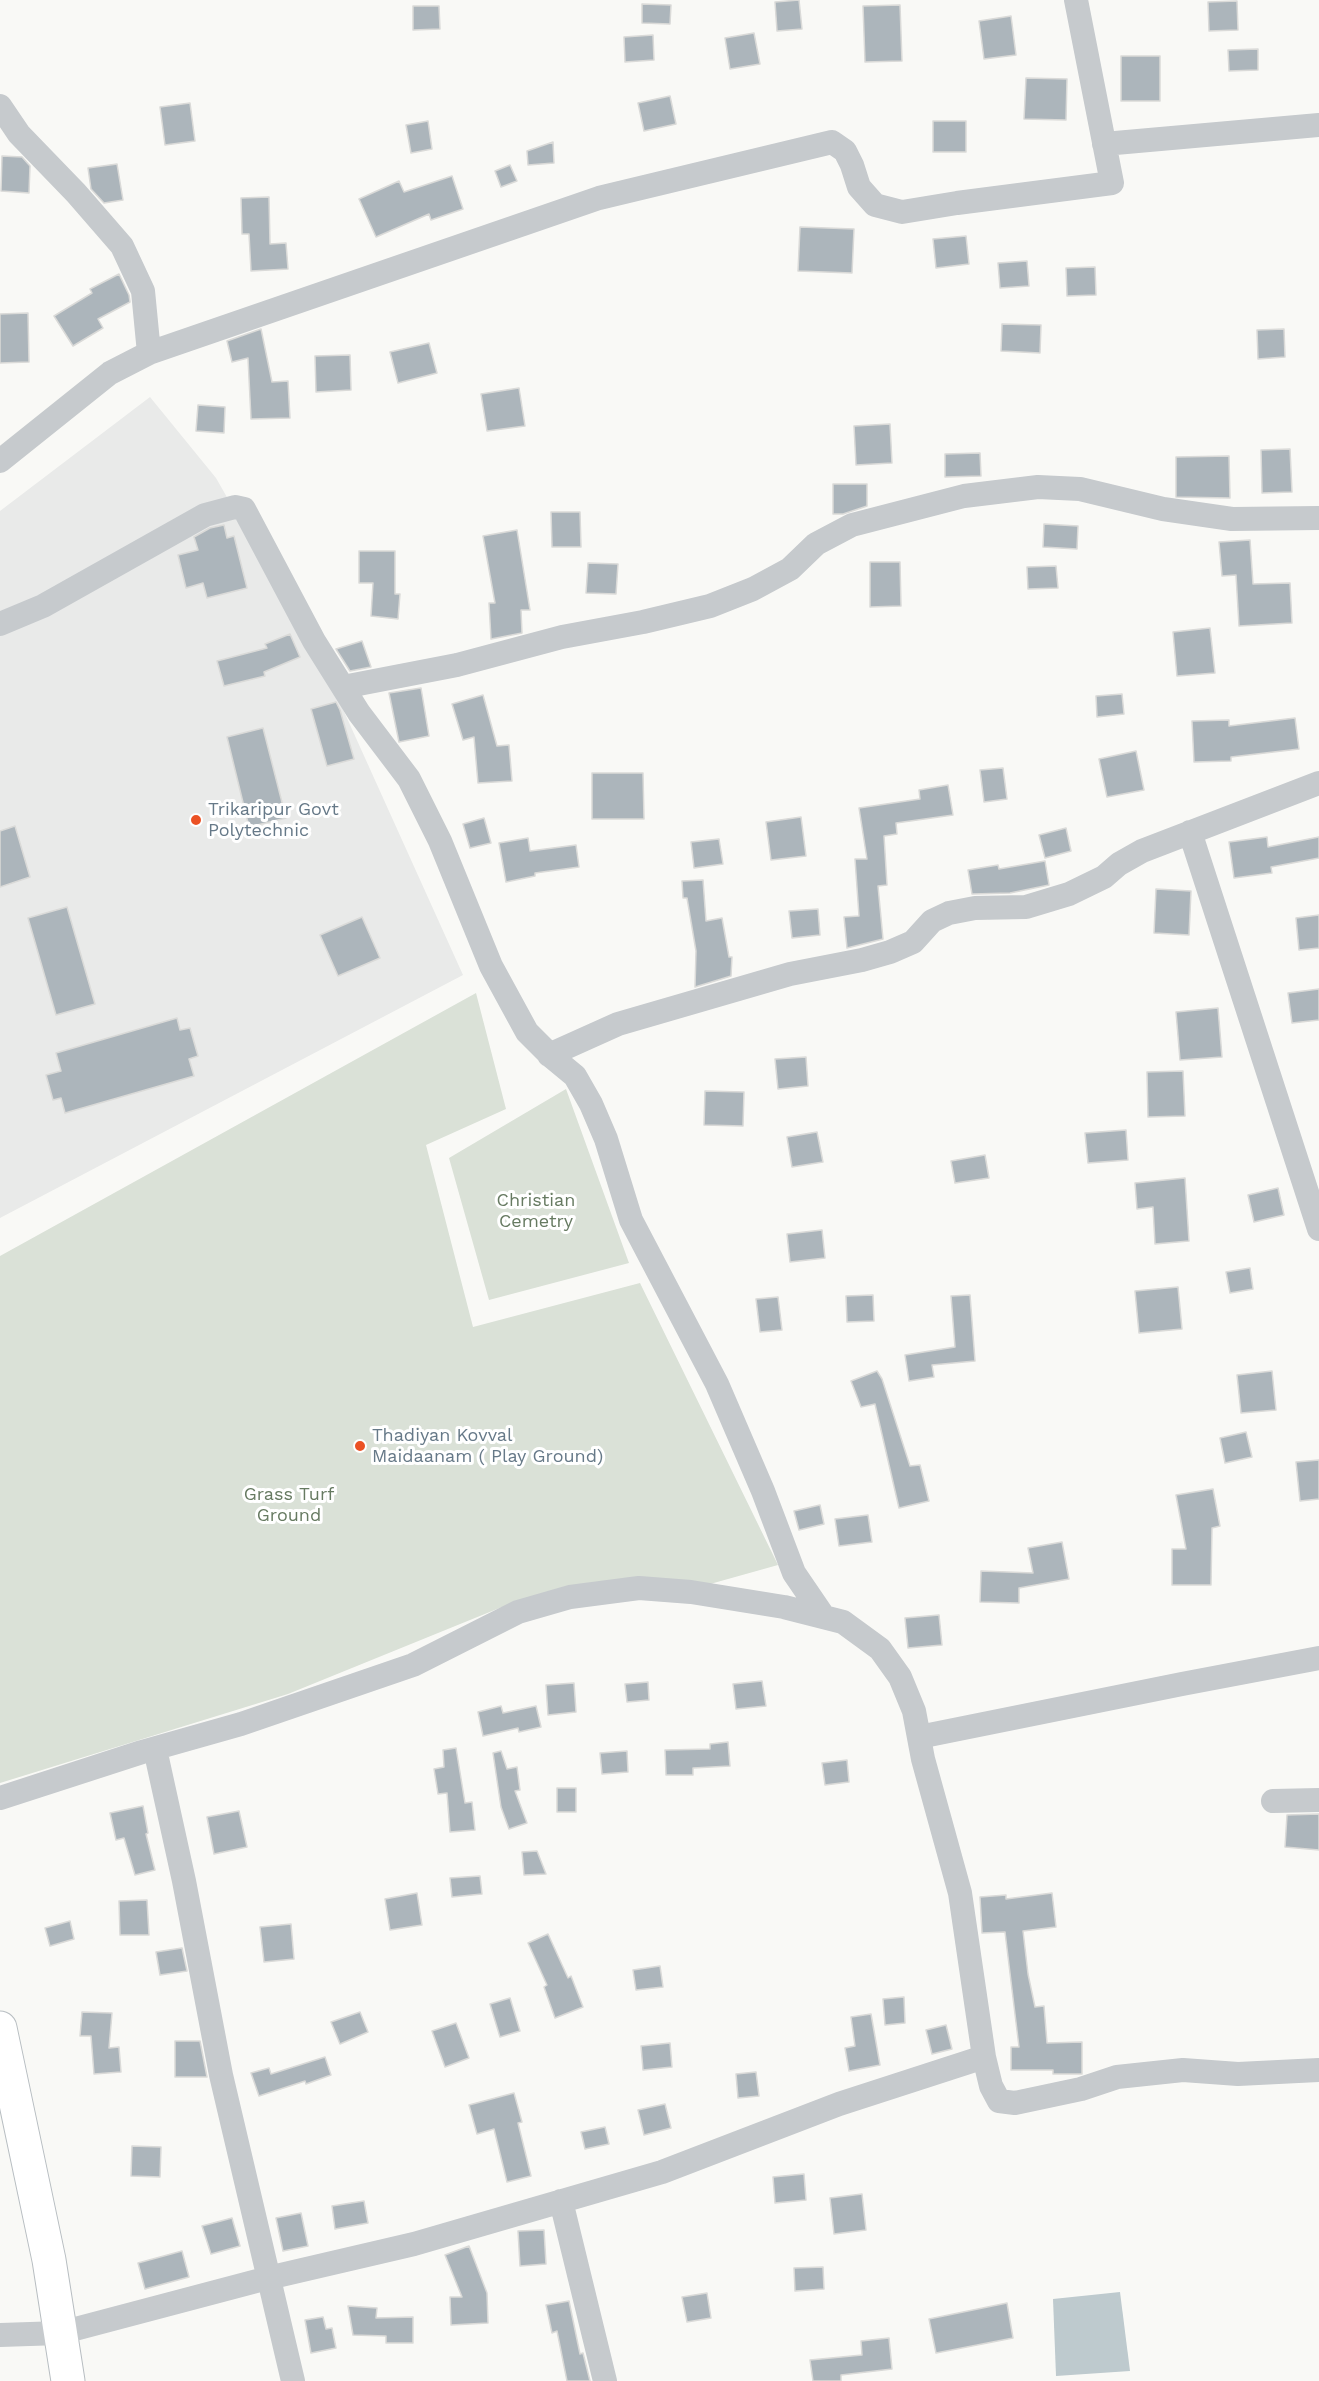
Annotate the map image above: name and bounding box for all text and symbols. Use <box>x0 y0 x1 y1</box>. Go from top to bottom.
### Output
place label: Trikaripur Govt Polytechnic <box>208 799 339 842</box>
marker: Trikaripur Govt Polytechnic <box>189 813 203 827</box>
park label: Christian Cemetry <box>497 1190 575 1232</box>
place label: Thadiyan Kovval Maidaanam ( Play Ground) <box>372 1425 603 1468</box>
marker: Thadiyan Kovval Maidaanam ( Play Ground) <box>353 1439 367 1453</box>
park label: Grass Turf Ground <box>244 1484 334 1526</box>

